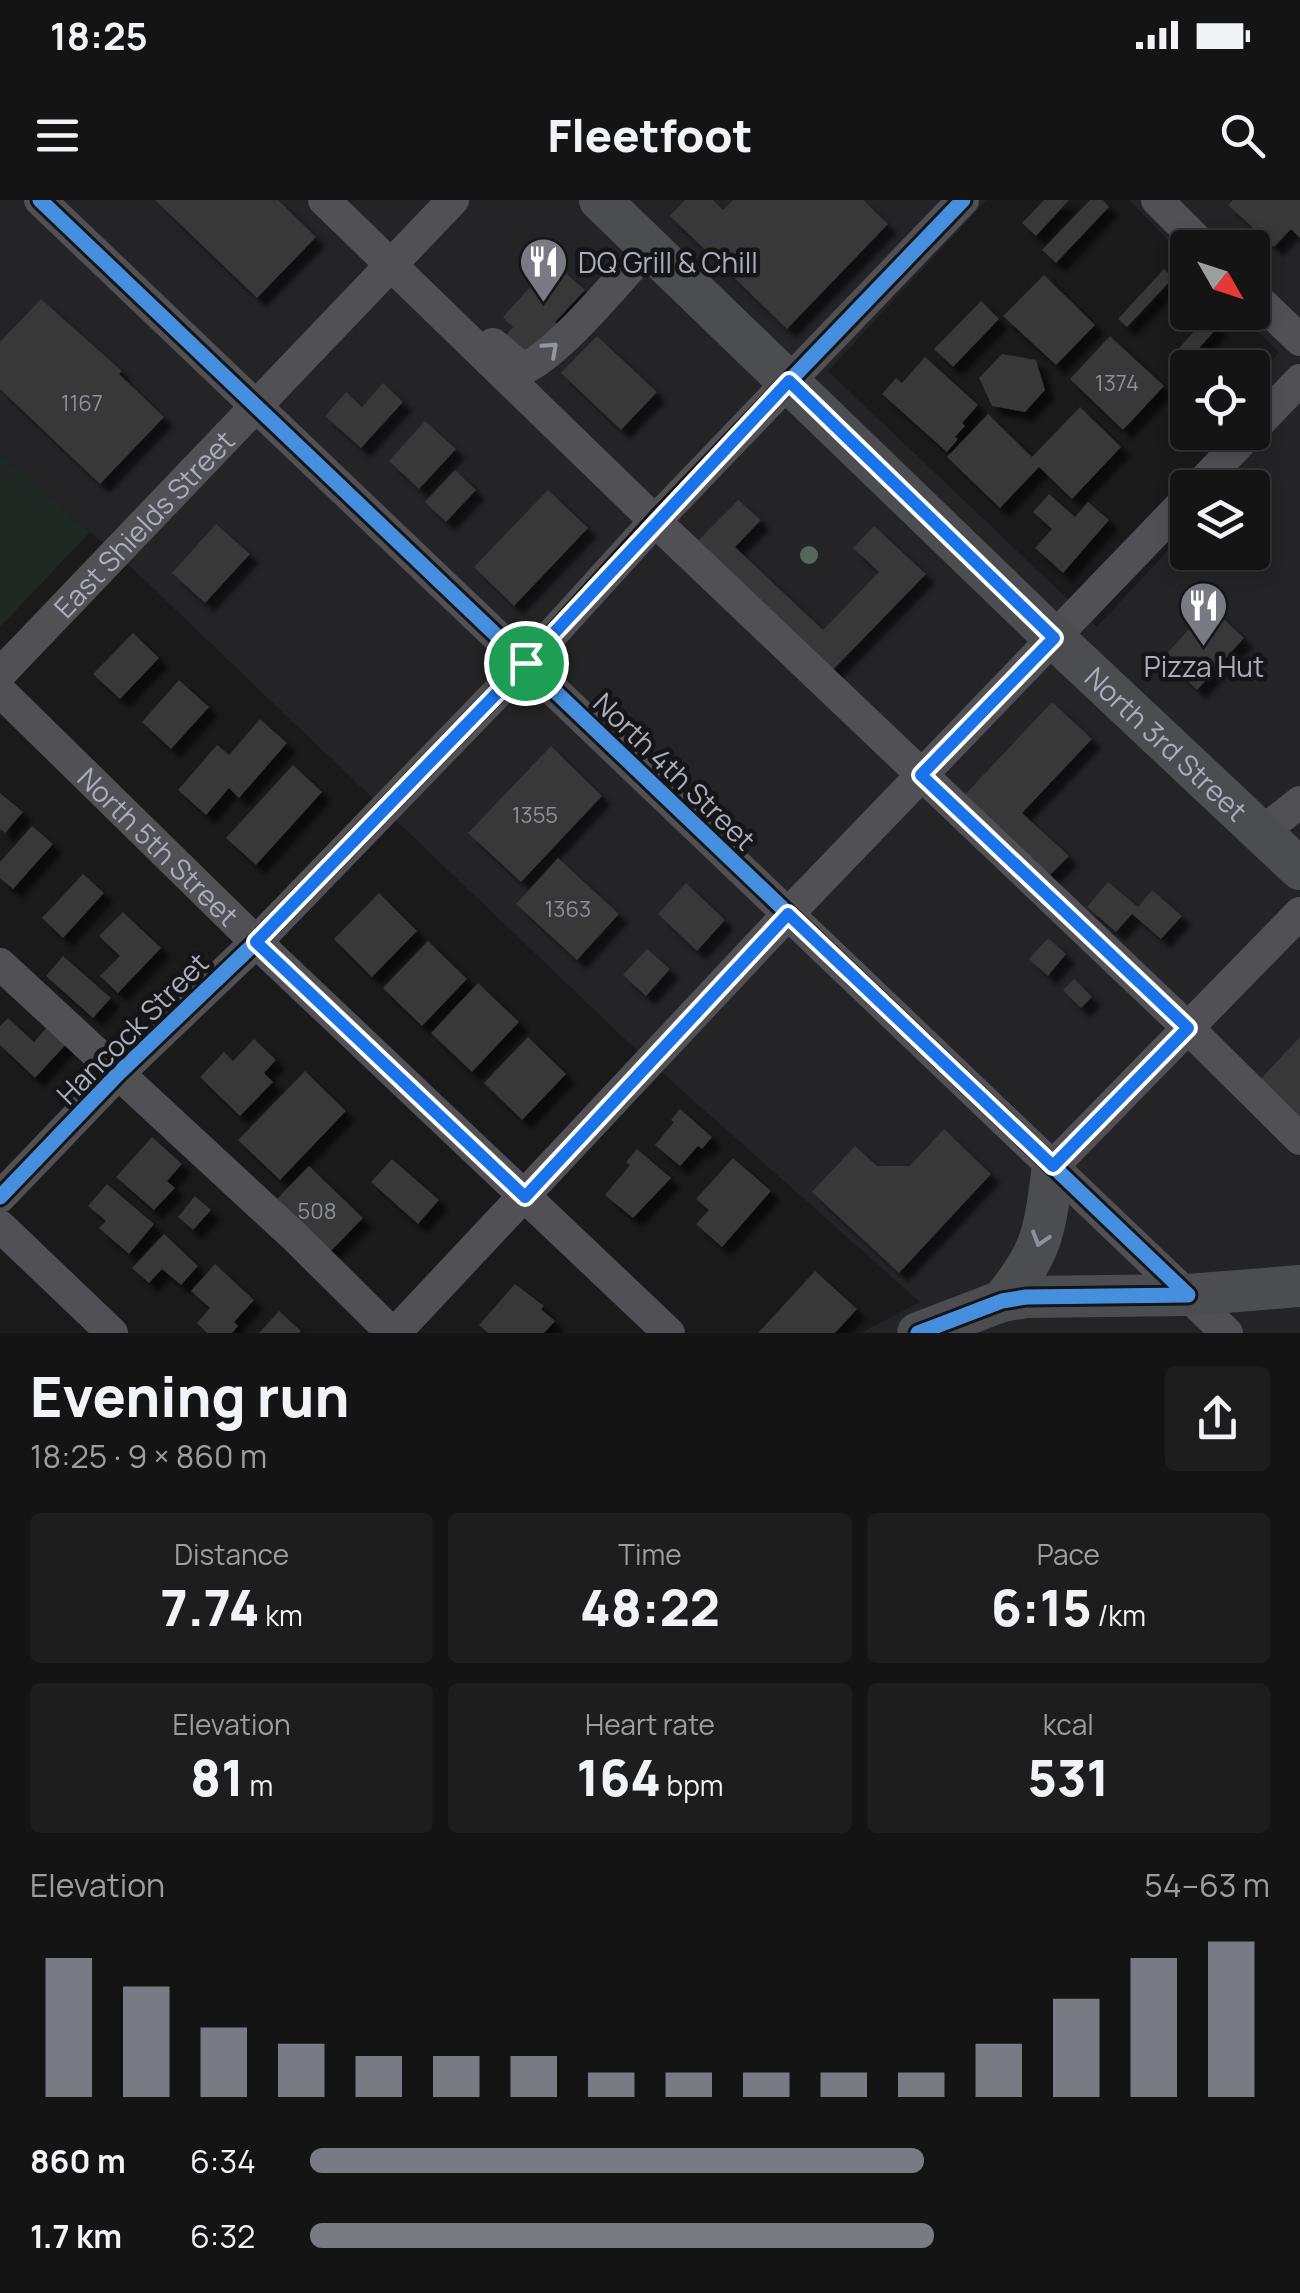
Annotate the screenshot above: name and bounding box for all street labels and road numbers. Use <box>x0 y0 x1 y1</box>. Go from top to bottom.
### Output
street label: East Shields Street <box>45 422 242 626</box>
street label: North 3rd Street <box>1077 658 1256 829</box>
street label: North 4th Street <box>586 684 764 858</box>
street label: North 5th Street <box>70 759 247 934</box>
street label: Hancock Street <box>48 944 216 1112</box>

